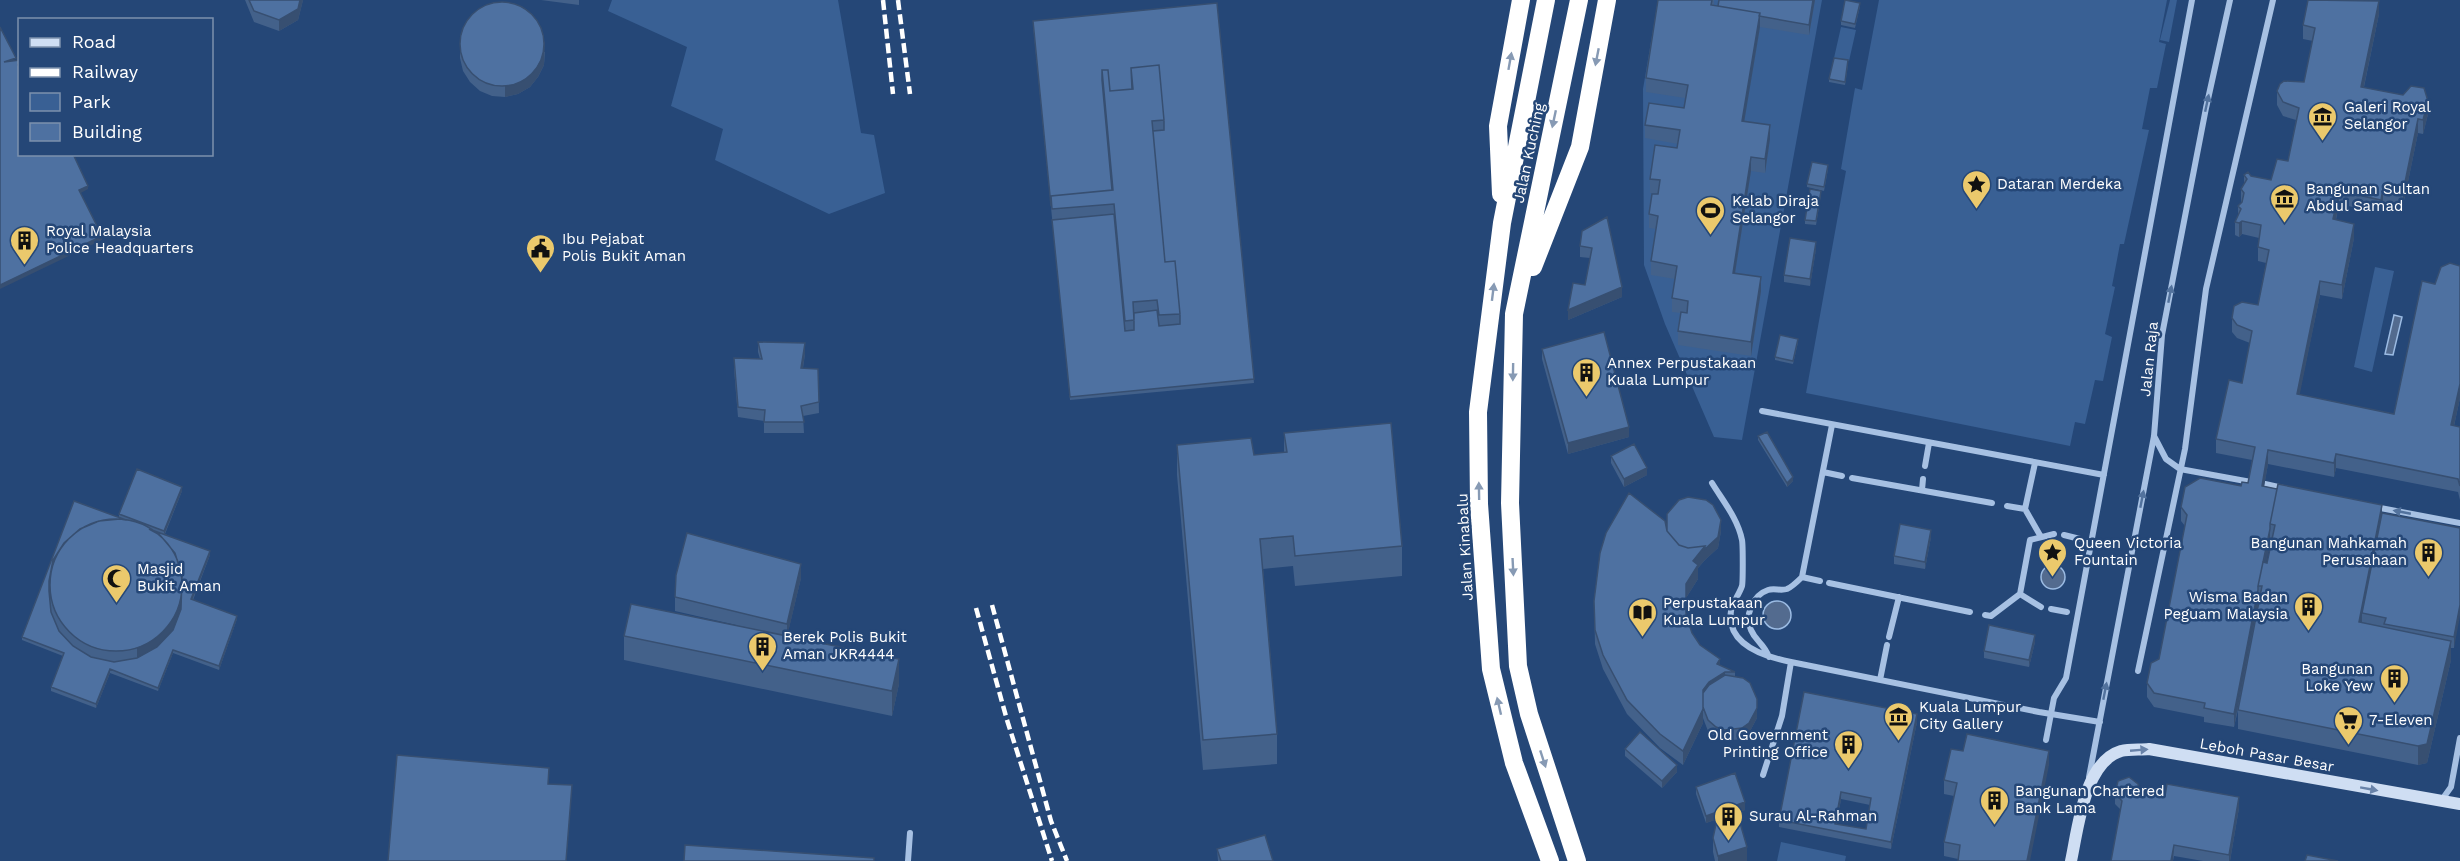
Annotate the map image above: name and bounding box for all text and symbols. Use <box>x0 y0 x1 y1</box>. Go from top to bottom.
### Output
legend <box>18 18 213 156</box>
text: Road <box>72 31 116 52</box>
one-way arrow <box>1592 48 1601 67</box>
one-way arrow <box>1506 51 1515 70</box>
text: Railway <box>72 61 139 82</box>
text: Park <box>72 91 111 112</box>
one-way arrow <box>2203 93 2212 112</box>
place label: Galeri Royal Selangor <box>2344 98 2431 133</box>
museum icon: Galeri Royal Selangor <box>2307 100 2339 142</box>
street label: Jalan Kuching <box>1510 101 1548 205</box>
one-way arrow <box>1549 110 1558 129</box>
text: Building <box>72 121 142 142</box>
place icon: Dataran Merdeka <box>1960 168 1992 210</box>
place label: Dataran Merdeka <box>1997 175 2122 193</box>
place label: Bangunan Sultan Abdul Samad <box>2306 180 2430 215</box>
museum icon: Bangunan Sultan Abdul Samad <box>2269 182 2301 224</box>
place label: Kelab Diraja Selangor <box>1732 192 1820 227</box>
sports icon: Kelab Diraja Selangor <box>1695 194 1727 236</box>
place label: Royal Malaysia Police Headquarters <box>46 222 194 257</box>
building icon: Royal Malaysia Police Headquarters <box>9 224 41 266</box>
place label: Ibu Pejabat Polis Bukit Aman <box>562 230 686 265</box>
public building icon: Ibu Pejabat Polis Bukit Aman <box>525 232 557 274</box>
one-way arrow <box>1489 282 1498 301</box>
one-way arrow <box>2166 284 2175 303</box>
street label: Jalan Raja <box>2136 320 2162 397</box>
place label: Annex Perpustakaan Kuala Lumpur <box>1607 354 1756 389</box>
building icon: Annex Perpustakaan Kuala Lumpur <box>1570 356 1602 398</box>
one-way arrow <box>1508 363 1518 382</box>
one-way arrow <box>1474 482 1484 501</box>
one-way arrow <box>2138 490 2147 509</box>
street label: Jalan Kinabalu <box>1453 493 1477 601</box>
one-way arrow <box>2393 507 2412 516</box>
place label: Queen Victoria Fountain <box>2074 534 2182 569</box>
place label: Bangunan Mahkamah Perusahaan <box>2251 534 2407 569</box>
place icon: Queen Victoria Fountain <box>2037 536 2069 578</box>
building icon: Bangunan Mahkamah Perusahaan <box>2412 536 2444 578</box>
one-way arrow <box>1509 558 1518 577</box>
place label: Masjid Bukit Aman <box>137 560 221 595</box>
mosque icon: Masjid Bukit Aman <box>100 562 132 604</box>
place label: Wisma Badan Peguam Malaysia <box>2163 588 2289 623</box>
building icon: Wisma Badan Peguam Malaysia <box>2293 590 2325 632</box>
place label: Perpustakaan Kuala Lumpur <box>1663 594 1765 629</box>
library icon: Perpustakaan Kuala Lumpur <box>1626 596 1658 638</box>
place label: Berek Polis Bukit Aman JKR4444 <box>783 628 907 663</box>
building icon: Berek Polis Bukit Aman JKR4444 <box>746 630 778 672</box>
place label: Bangunan Loke Yew <box>2301 660 2373 695</box>
building icon: Bangunan Loke Yew <box>2378 662 2410 704</box>
one-way arrow <box>2101 681 2110 700</box>
one-way arrow <box>1494 696 1503 715</box>
place label: Kuala Lumpur City Gallery <box>1919 698 2021 733</box>
museum icon: Kuala Lumpur City Gallery <box>1882 700 1914 742</box>
supermarket icon: 7-Eleven <box>2332 704 2364 746</box>
place label: 7-Eleven <box>2369 711 2433 729</box>
place label: Old Government Printing Office <box>1708 726 1829 761</box>
building icon: Old Government Printing Office <box>1833 728 1865 770</box>
street label: Leboh Pasar Besar <box>2198 734 2336 776</box>
one-way arrow <box>2129 745 2148 755</box>
one-way arrow <box>1539 750 1548 768</box>
place label: Bangunan Chartered Bank Lama <box>2015 782 2165 817</box>
building icon: Bangunan Chartered Bank Lama <box>1978 784 2010 826</box>
one-way arrow <box>2360 785 2379 794</box>
building icon: Surau Al-Rahman <box>1712 800 1744 842</box>
place label: Surau Al-Rahman <box>1749 807 1877 825</box>

